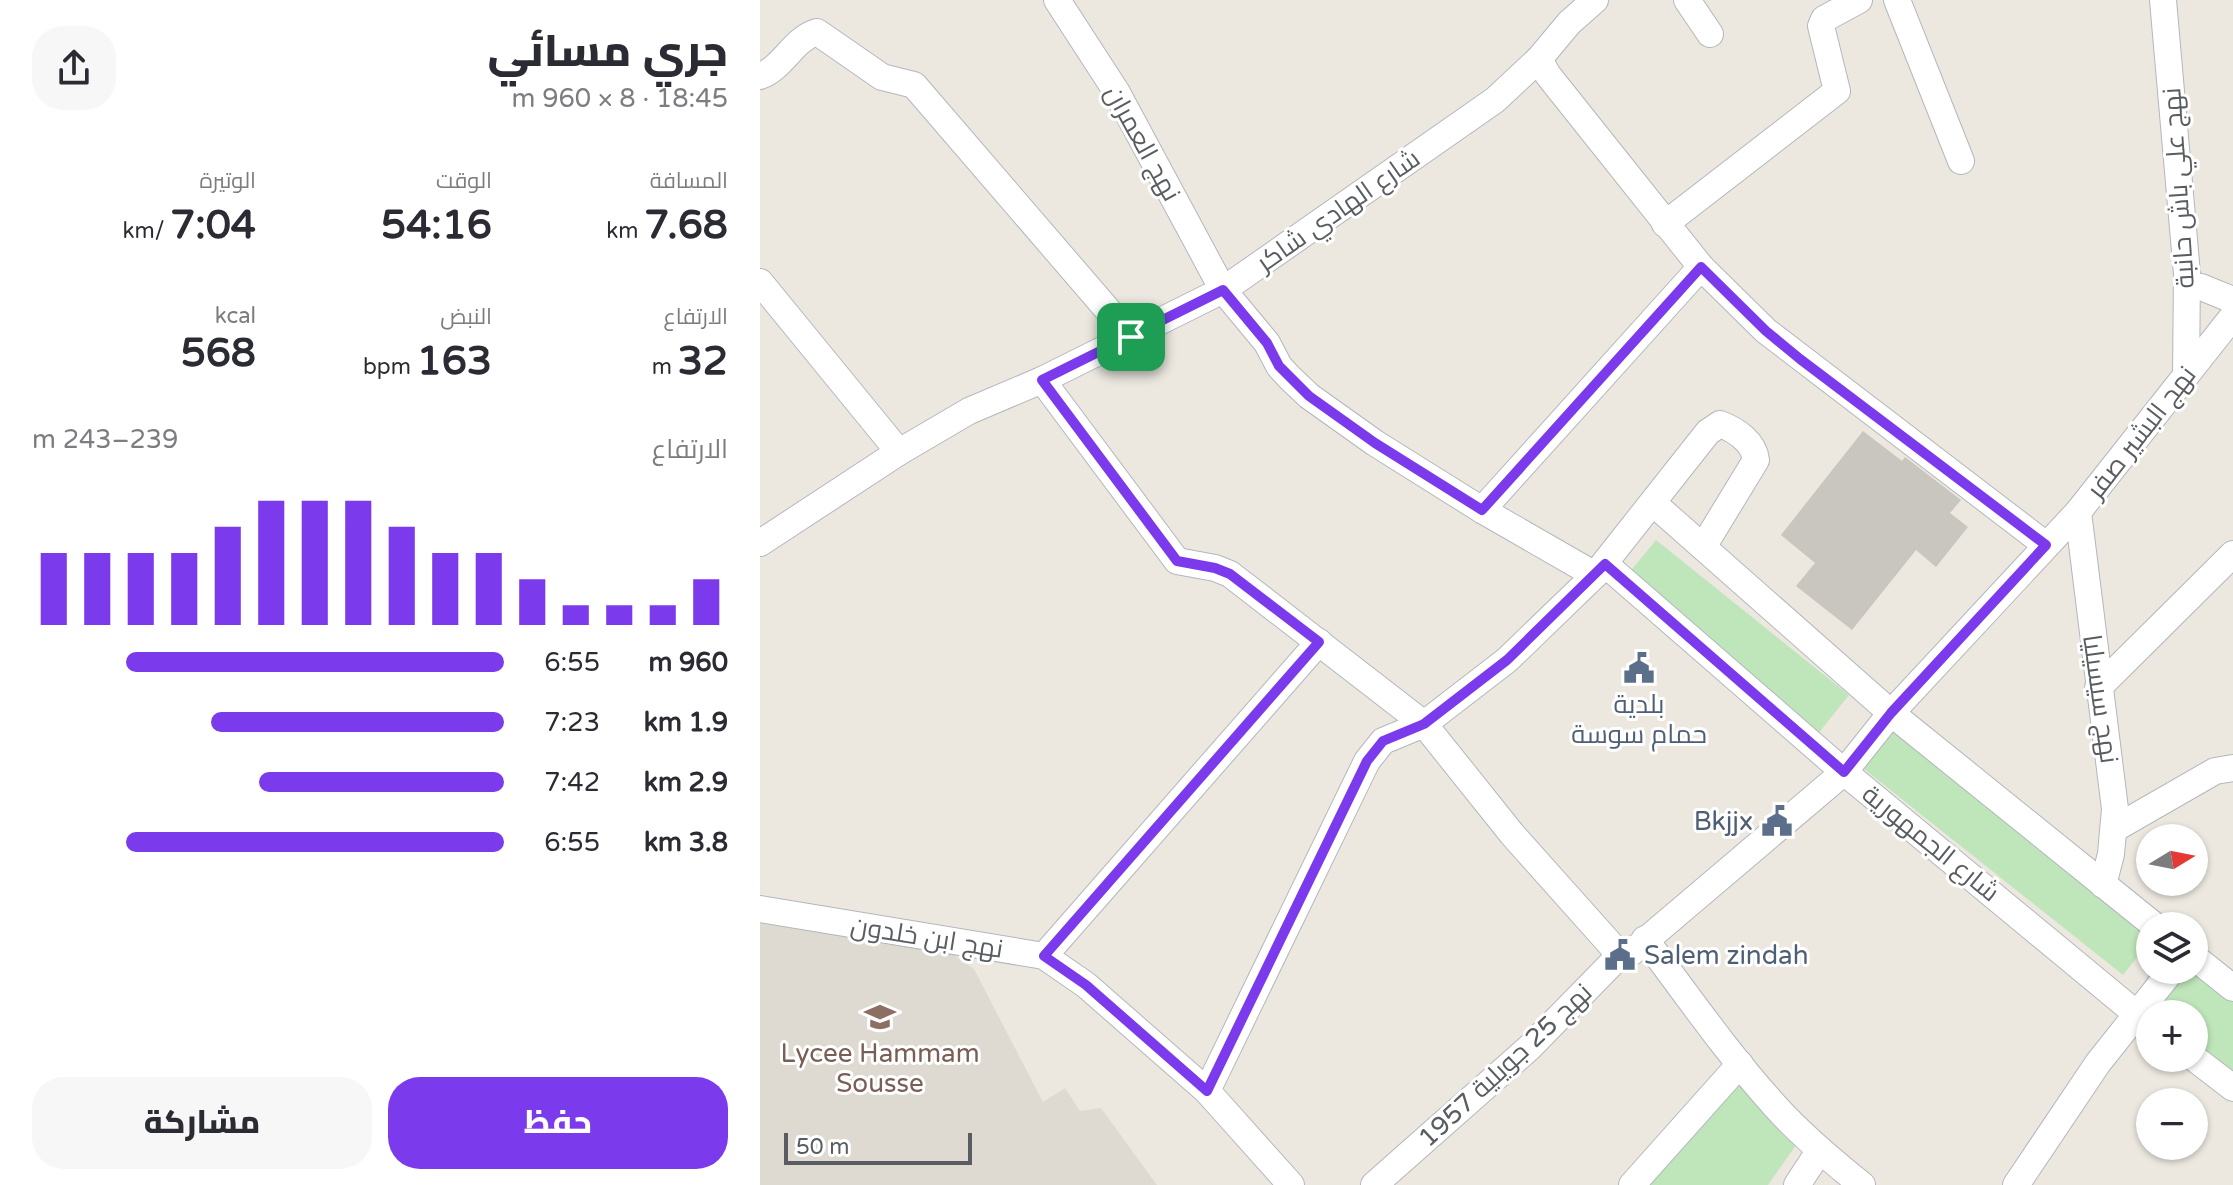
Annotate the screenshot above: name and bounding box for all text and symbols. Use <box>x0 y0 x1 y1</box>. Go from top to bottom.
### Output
button: share <box>32 26 116 110</box>
text: جري مسائي <box>487 26 728 79</box>
street label: نهج العمران <box>1097 80 1187 207</box>
text: 18:45 · 8 × 960 m <box>512 83 728 114</box>
street label: نهج علي باش حانبة <box>2156 86 2206 289</box>
street label: شارع الهادي شاكر <box>1249 143 1428 283</box>
text: الوتيرة <box>200 168 256 194</box>
text: الوقت <box>436 168 492 194</box>
text: المسافة <box>650 168 728 194</box>
text: 7:04 <box>170 201 256 249</box>
text: 54:16 <box>381 201 492 249</box>
text: 7.68 <box>644 201 728 249</box>
text: /km <box>123 218 170 244</box>
text: km <box>606 218 644 244</box>
text: kcal <box>215 303 256 329</box>
pin <box>1097 303 1165 371</box>
text: النبض <box>440 304 492 330</box>
text: الارتفاع <box>664 304 728 330</box>
icon: arrive <box>1109 315 1153 359</box>
text: 568 <box>181 329 256 377</box>
text: 163 <box>417 337 492 385</box>
text: 32 <box>678 337 728 385</box>
text: bpm <box>363 354 417 380</box>
text: m <box>652 354 678 380</box>
street label: نهج البشير صفر <box>2079 360 2203 507</box>
text: 239–243 m <box>32 424 178 455</box>
text: الارتفاع <box>652 434 728 465</box>
street label: نهج سيسيليا <box>2075 633 2125 766</box>
text: 6:55 <box>544 647 600 678</box>
text: 960 m <box>648 647 728 678</box>
public building icon: بلدية حمام سوسة <box>1622 651 1656 685</box>
place label: بلدية حمام سوسة <box>1571 689 1707 752</box>
text: 7:23 <box>544 707 600 738</box>
text: 1.9 km <box>644 707 728 738</box>
text: 7:42 <box>544 767 600 798</box>
text: 2.9 km <box>644 767 728 798</box>
street label: شارع الجمهورية <box>1855 779 2006 909</box>
public building icon: Bkjjx <box>1760 804 1794 838</box>
place label: Bkjjx <box>1694 806 1753 837</box>
north arrow <box>2136 824 2208 896</box>
map controls <box>2136 824 2208 1160</box>
text: 6:55 <box>544 827 600 858</box>
text: 3.8 km <box>644 827 728 858</box>
street label: نهج ابن خلدون <box>848 910 1005 966</box>
button: layers <box>2136 912 2208 984</box>
public building icon: Salem zindah <box>1603 938 1637 972</box>
place label: Salem zindah <box>1644 940 1809 971</box>
street label: نهج 25 جويلية 1957 <box>1412 977 1599 1154</box>
school or university icon: Lycee Hammam Sousse <box>863 1000 897 1034</box>
button: + <box>2136 1000 2208 1072</box>
place label: Lycee Hammam Sousse <box>780 1038 980 1099</box>
button: مشاركة <box>32 1077 372 1169</box>
button: حفظ <box>388 1077 728 1169</box>
button: − <box>2136 1088 2208 1160</box>
scale bar <box>784 1129 972 1165</box>
text: 50 m <box>796 1134 850 1160</box>

